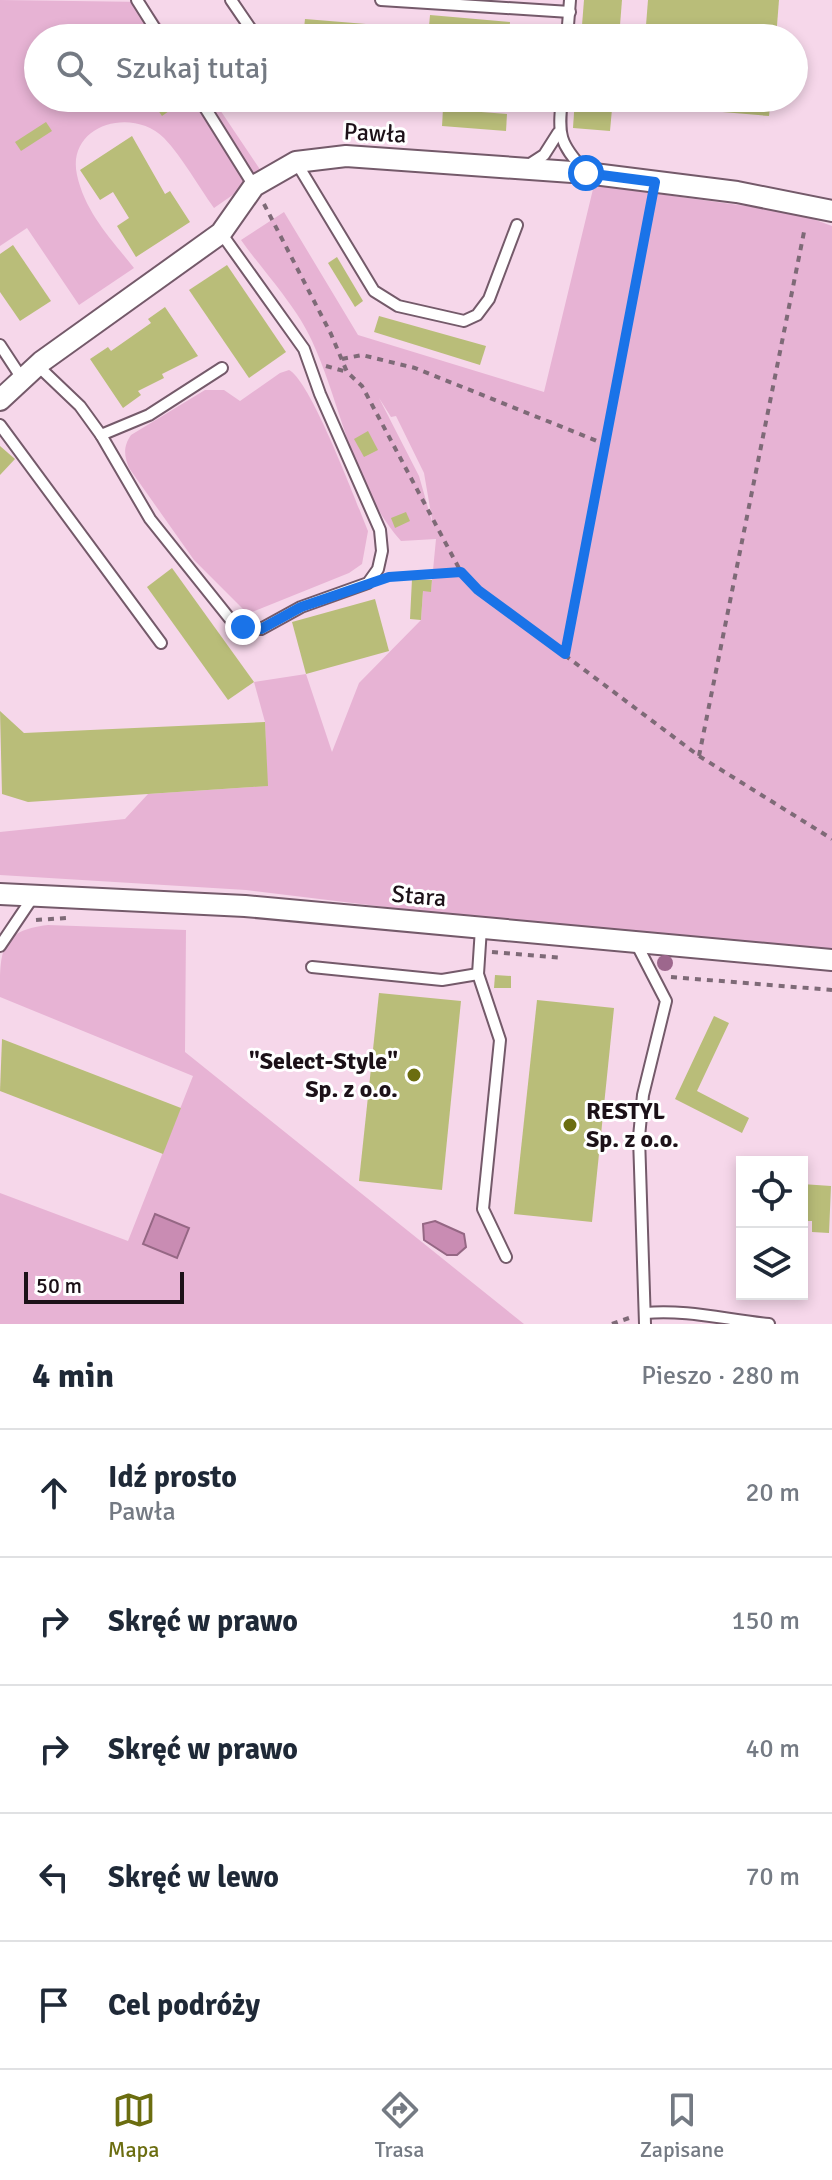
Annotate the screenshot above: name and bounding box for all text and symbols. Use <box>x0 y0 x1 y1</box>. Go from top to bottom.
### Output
search box <box>24 24 808 112</box>
icon: search <box>52 46 96 90</box>
text: Szukaj tutaj <box>116 50 269 87</box>
street label: Pawła <box>343 116 407 150</box>
route start <box>568 155 604 191</box>
route end <box>225 609 261 645</box>
street label: Stara <box>390 879 448 913</box>
place label: "Select-Style" Sp. z o.o. <box>249 1046 398 1104</box>
marker: "Select-Style" Sp. z o.o. <box>405 1066 423 1084</box>
place label: RESTYL Sp. z o.o. <box>586 1096 679 1154</box>
marker: RESTYL Sp. z o.o. <box>561 1116 579 1134</box>
map controls <box>736 1156 808 1300</box>
button: locate <box>736 1156 808 1228</box>
button: layers <box>736 1228 808 1300</box>
scale bar <box>24 1268 184 1304</box>
text: 50 m <box>36 1272 82 1299</box>
text: 4 min <box>32 1355 114 1397</box>
text: Pieszo · 280 m <box>641 1360 800 1392</box>
text: Idź prosto <box>108 1459 237 1496</box>
icon: ahead <box>32 1471 76 1515</box>
text: 20 m <box>745 1477 800 1509</box>
text: Pawła <box>108 1496 176 1528</box>
icon: right <box>32 1599 76 1643</box>
text: Skręć w prawo <box>108 1603 298 1640</box>
text: 150 m <box>731 1605 800 1637</box>
icon: right <box>32 1727 76 1771</box>
text: Skręć w prawo <box>108 1731 298 1768</box>
text: 40 m <box>745 1733 800 1765</box>
icon: left <box>32 1855 76 1899</box>
text: Skręć w lewo <box>108 1859 279 1896</box>
text: 70 m <box>745 1861 800 1893</box>
icon: arrive <box>32 1983 76 2027</box>
text: Cel podróży <box>108 1987 260 2024</box>
tab: Mapa <box>108 2088 159 2163</box>
tab: Trasa <box>375 2088 424 2163</box>
tab: Zapisane <box>640 2088 724 2163</box>

